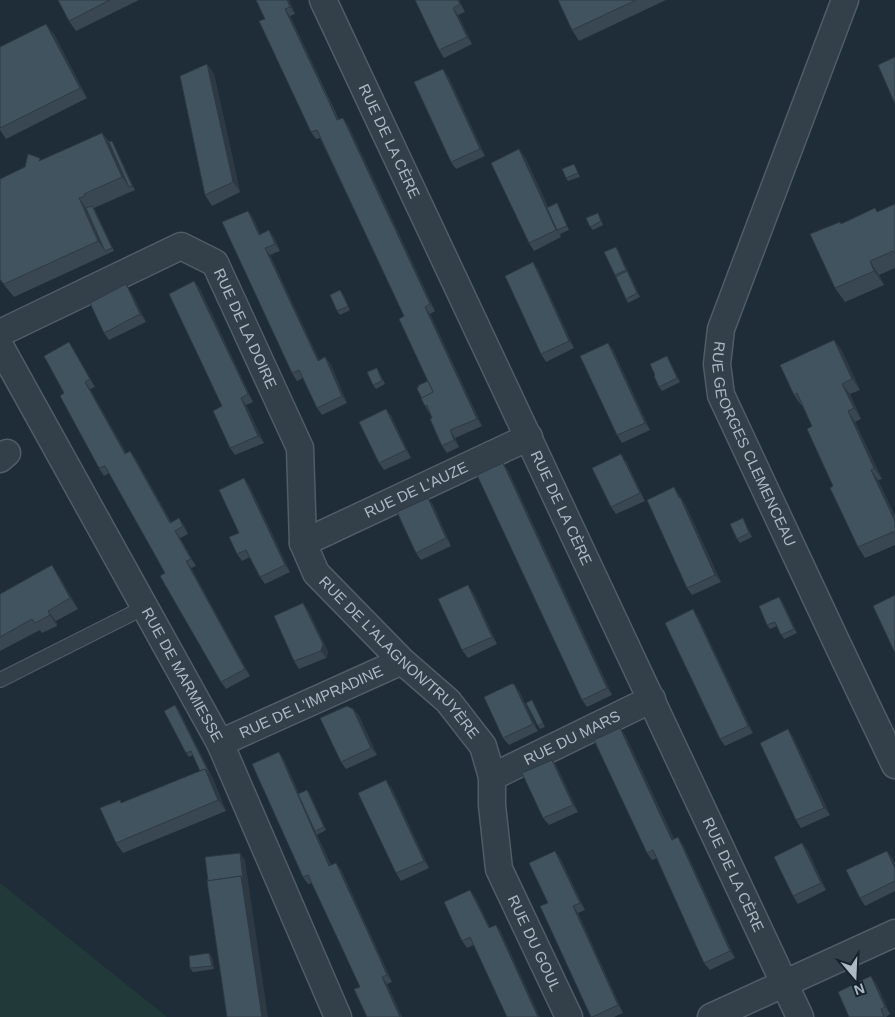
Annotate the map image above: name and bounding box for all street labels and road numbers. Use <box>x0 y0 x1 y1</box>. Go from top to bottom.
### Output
street label: RUE DE LA CÈRE <box>356 81 424 201</box>
street label: RUE DE LA DOIRE <box>211 266 280 391</box>
street label: RUE GEORGES CLEMENCEAU <box>709 340 799 549</box>
street label: RUE DE LA CÈRE <box>528 448 596 568</box>
street label: RUE DE L'AUZE <box>362 458 470 521</box>
street label: RUE DE L'ALAGNON/TRUYÈRE <box>316 573 483 742</box>
street label: RUE DE MARMIESSE <box>139 604 227 745</box>
street label: RUE DE L'IMPRADINE <box>237 662 385 741</box>
street label: RUE DU MARS <box>521 707 623 768</box>
street label: RUE DE LA CÈRE <box>700 814 768 934</box>
street label: RUE DU GOUL <box>505 892 565 994</box>

